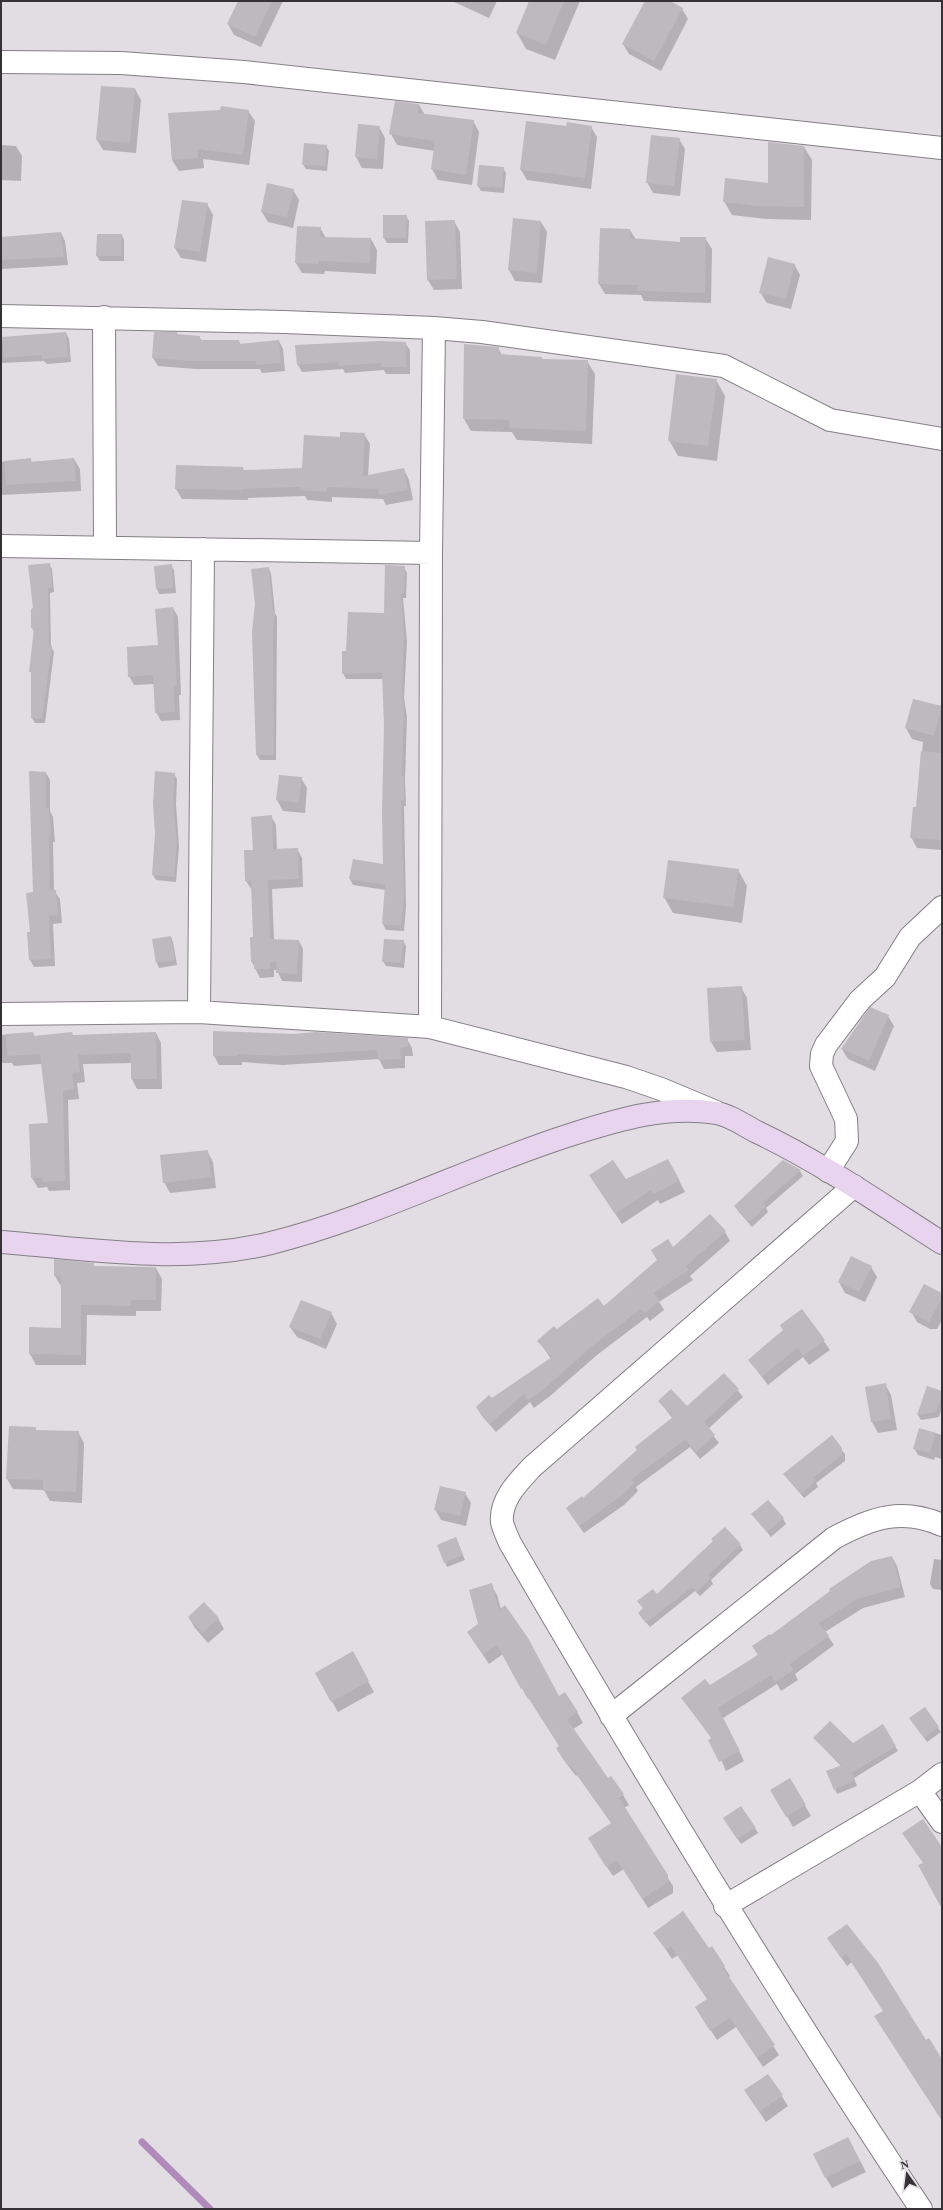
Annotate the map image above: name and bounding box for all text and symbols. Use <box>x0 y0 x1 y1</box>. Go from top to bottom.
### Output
north arrow <box>887 2154 927 2194</box>
text: N <box>899 2158 910 2171</box>

